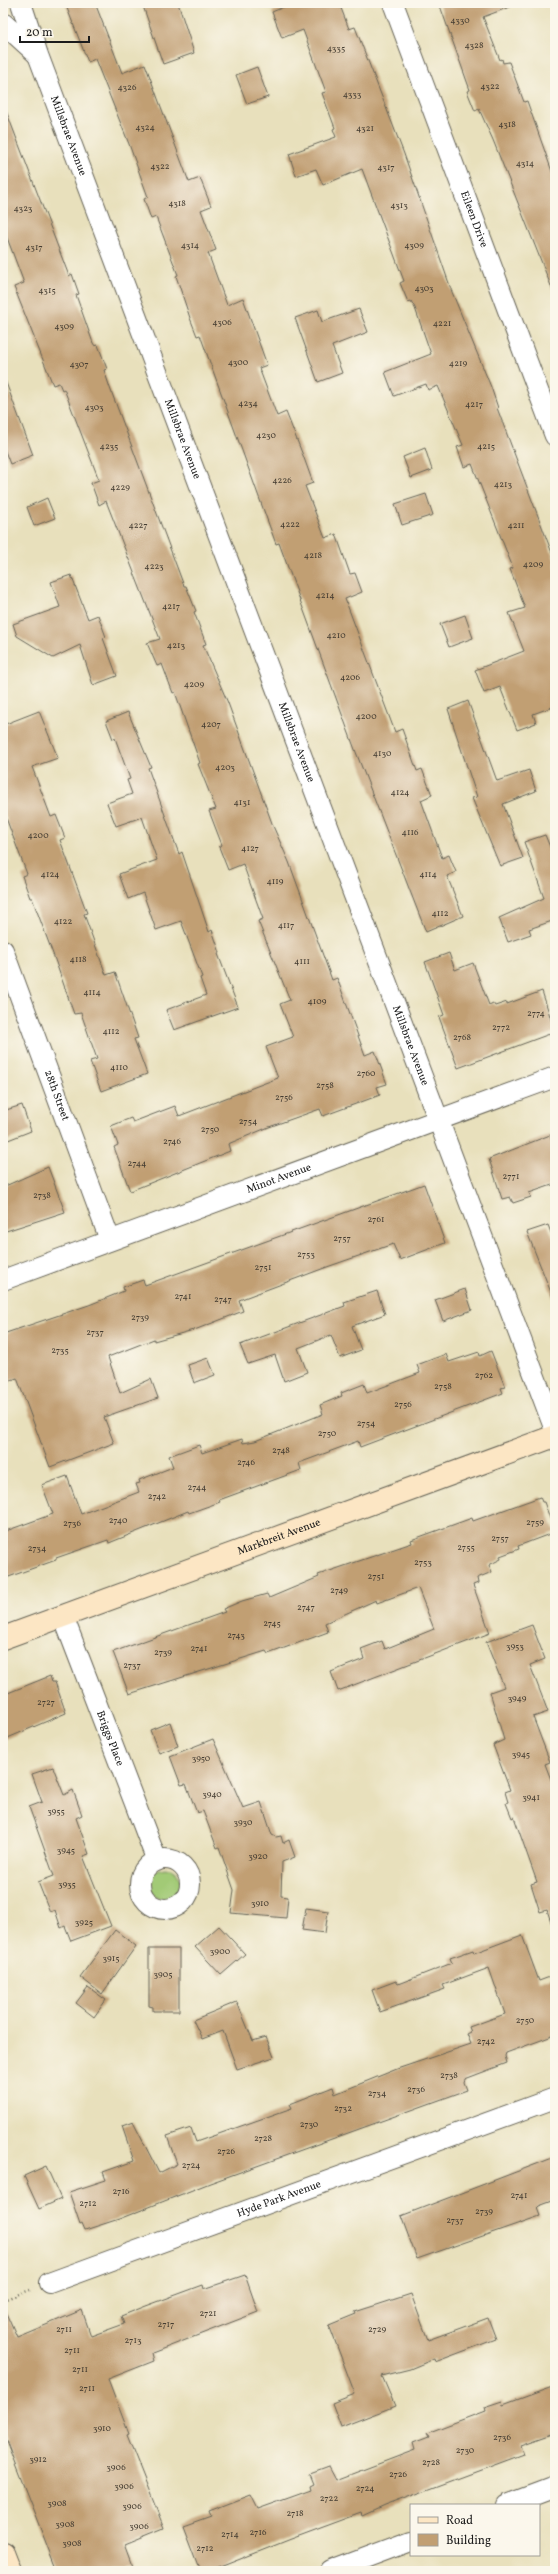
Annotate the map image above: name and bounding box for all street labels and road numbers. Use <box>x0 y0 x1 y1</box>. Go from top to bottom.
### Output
street label: Millsbrae Avenue <box>46 94 90 178</box>
street label: Eileen Drive <box>457 189 491 250</box>
street label: Millsbrae Avenue <box>161 397 204 481</box>
street label: Millsbrae Avenue <box>275 700 318 784</box>
street label: Millsbrae Avenue <box>389 1003 432 1088</box>
street label: 28th Street <box>40 1068 73 1123</box>
street label: Minot Avenue <box>244 1160 313 1197</box>
street label: Markbreit Avenue <box>235 1515 323 1559</box>
street label: Briggs Place <box>92 1708 127 1768</box>
street label: Hyde Park Avenue <box>235 2177 323 2221</box>

